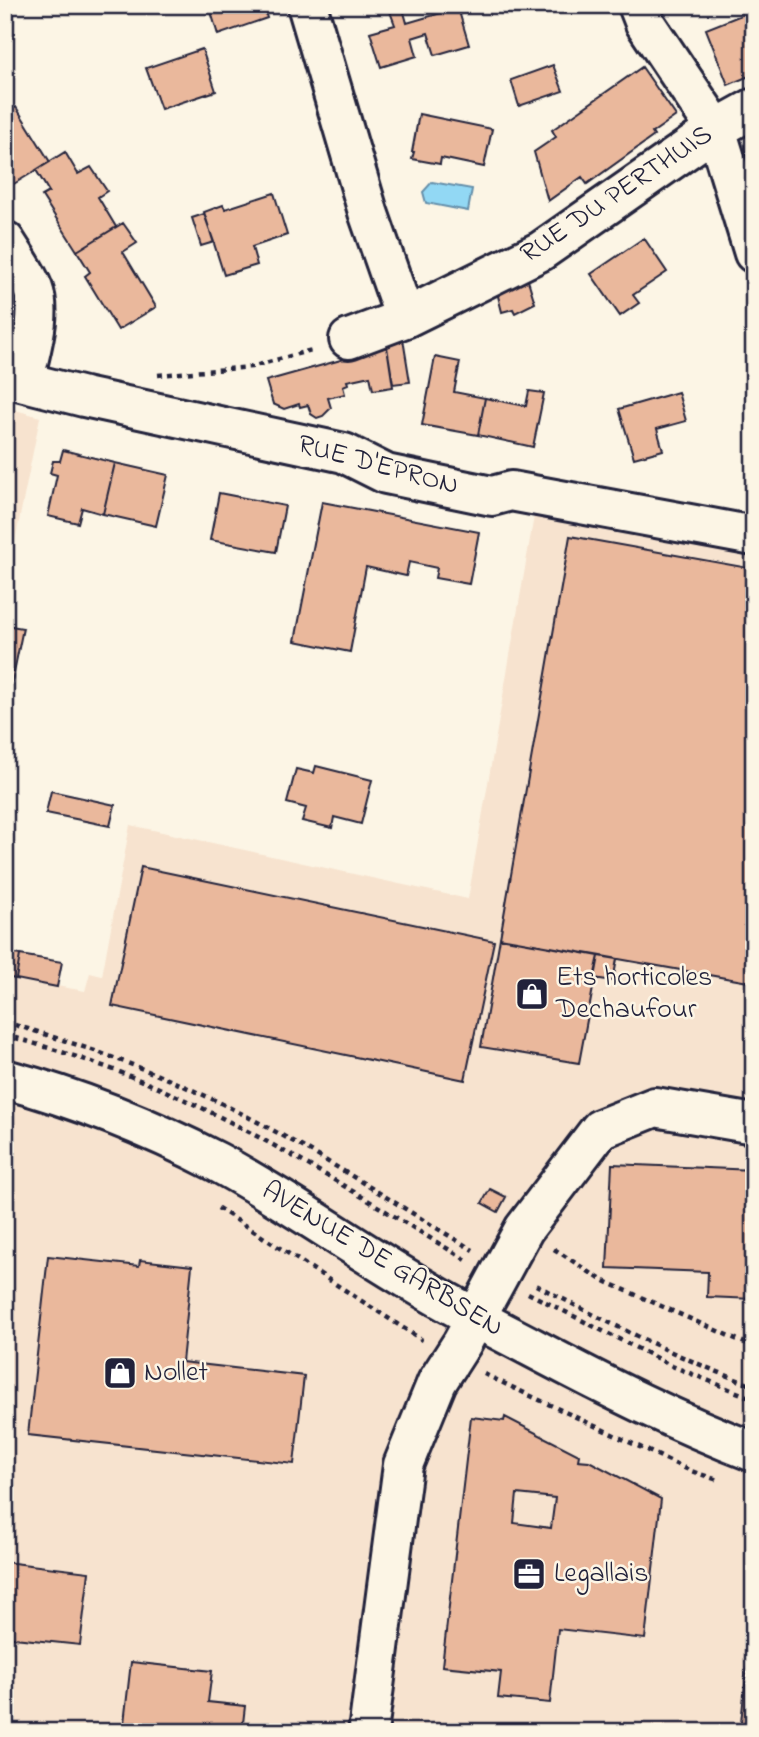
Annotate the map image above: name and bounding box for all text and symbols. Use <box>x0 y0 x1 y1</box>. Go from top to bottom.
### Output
street label: RUE DU PERTHUIS <box>513 115 721 275</box>
street label: RUE D'EPRON <box>293 425 463 507</box>
place label: Ets horticoles Dechaufour <box>555 958 712 1031</box>
shop icon: Ets horticoles Dechaufour <box>513 975 551 1013</box>
street label: AVENUE DE GARBSEN <box>253 1171 511 1349</box>
place label: Nollet <box>144 1353 208 1394</box>
shop icon: Nollet <box>101 1354 139 1392</box>
place label: Legallais <box>554 1554 648 1595</box>
office icon: Legallais <box>510 1555 548 1593</box>

